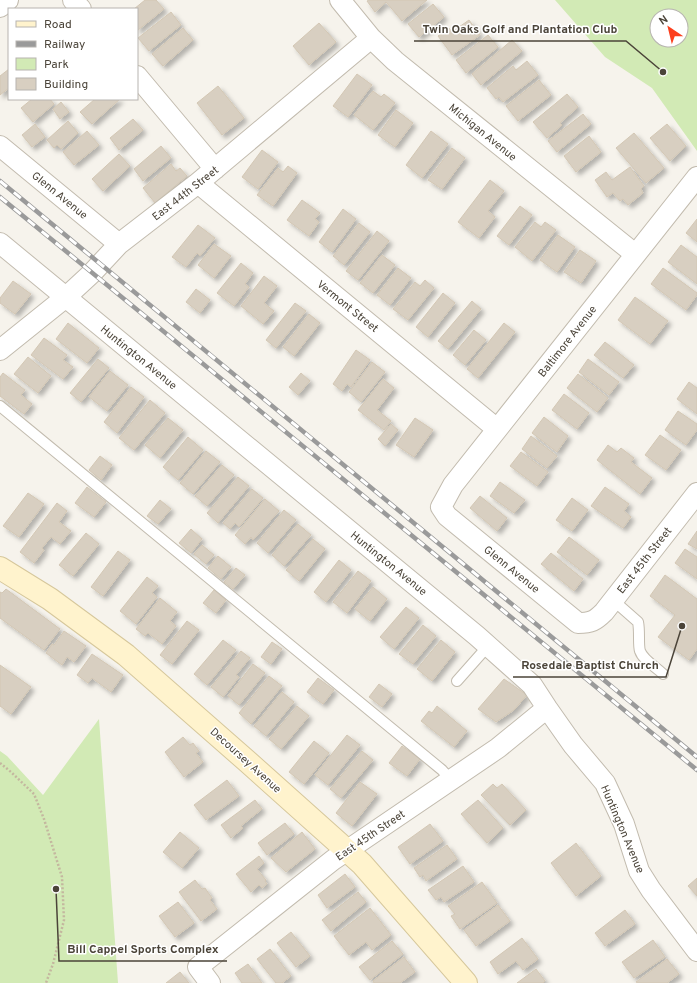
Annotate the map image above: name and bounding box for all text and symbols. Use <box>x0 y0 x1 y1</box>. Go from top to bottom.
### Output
legend <box>8 8 138 100</box>
north arrow <box>649 8 689 48</box>
text: N <box>657 13 671 29</box>
text: Road <box>44 17 72 33</box>
callout: Twin Oaks Golf and Plantation Club <box>414 17 626 41</box>
text: Twin Oaks Golf and Plantation Club <box>422 22 618 38</box>
text: Railway <box>44 37 85 53</box>
text: Park <box>44 57 69 73</box>
text: Building <box>44 77 88 93</box>
street label: Michigan Avenue <box>446 101 519 165</box>
street label: East 44th Street <box>149 163 222 224</box>
street label: Glenn Avenue <box>29 169 90 223</box>
street label: Vermont Street <box>314 278 381 336</box>
street label: Baltimore Avenue <box>535 303 600 380</box>
street label: Huntington Avenue <box>97 323 180 393</box>
street label: East 45th Street <box>614 524 675 597</box>
street label: Huntington Avenue <box>347 529 430 599</box>
street label: Glenn Avenue <box>481 543 542 597</box>
callout: Rosedale Baptist Church <box>513 653 666 677</box>
text: Rosedale Baptist Church <box>521 658 659 674</box>
street label: Decoursey Avenue <box>207 725 284 796</box>
street label: Huntington Avenue <box>597 783 647 876</box>
street label: East 45th Street <box>333 807 408 864</box>
callout: Bill Cappel Sports Complex <box>59 937 227 961</box>
text: Bill Cappel Sports Complex <box>67 942 219 958</box>

